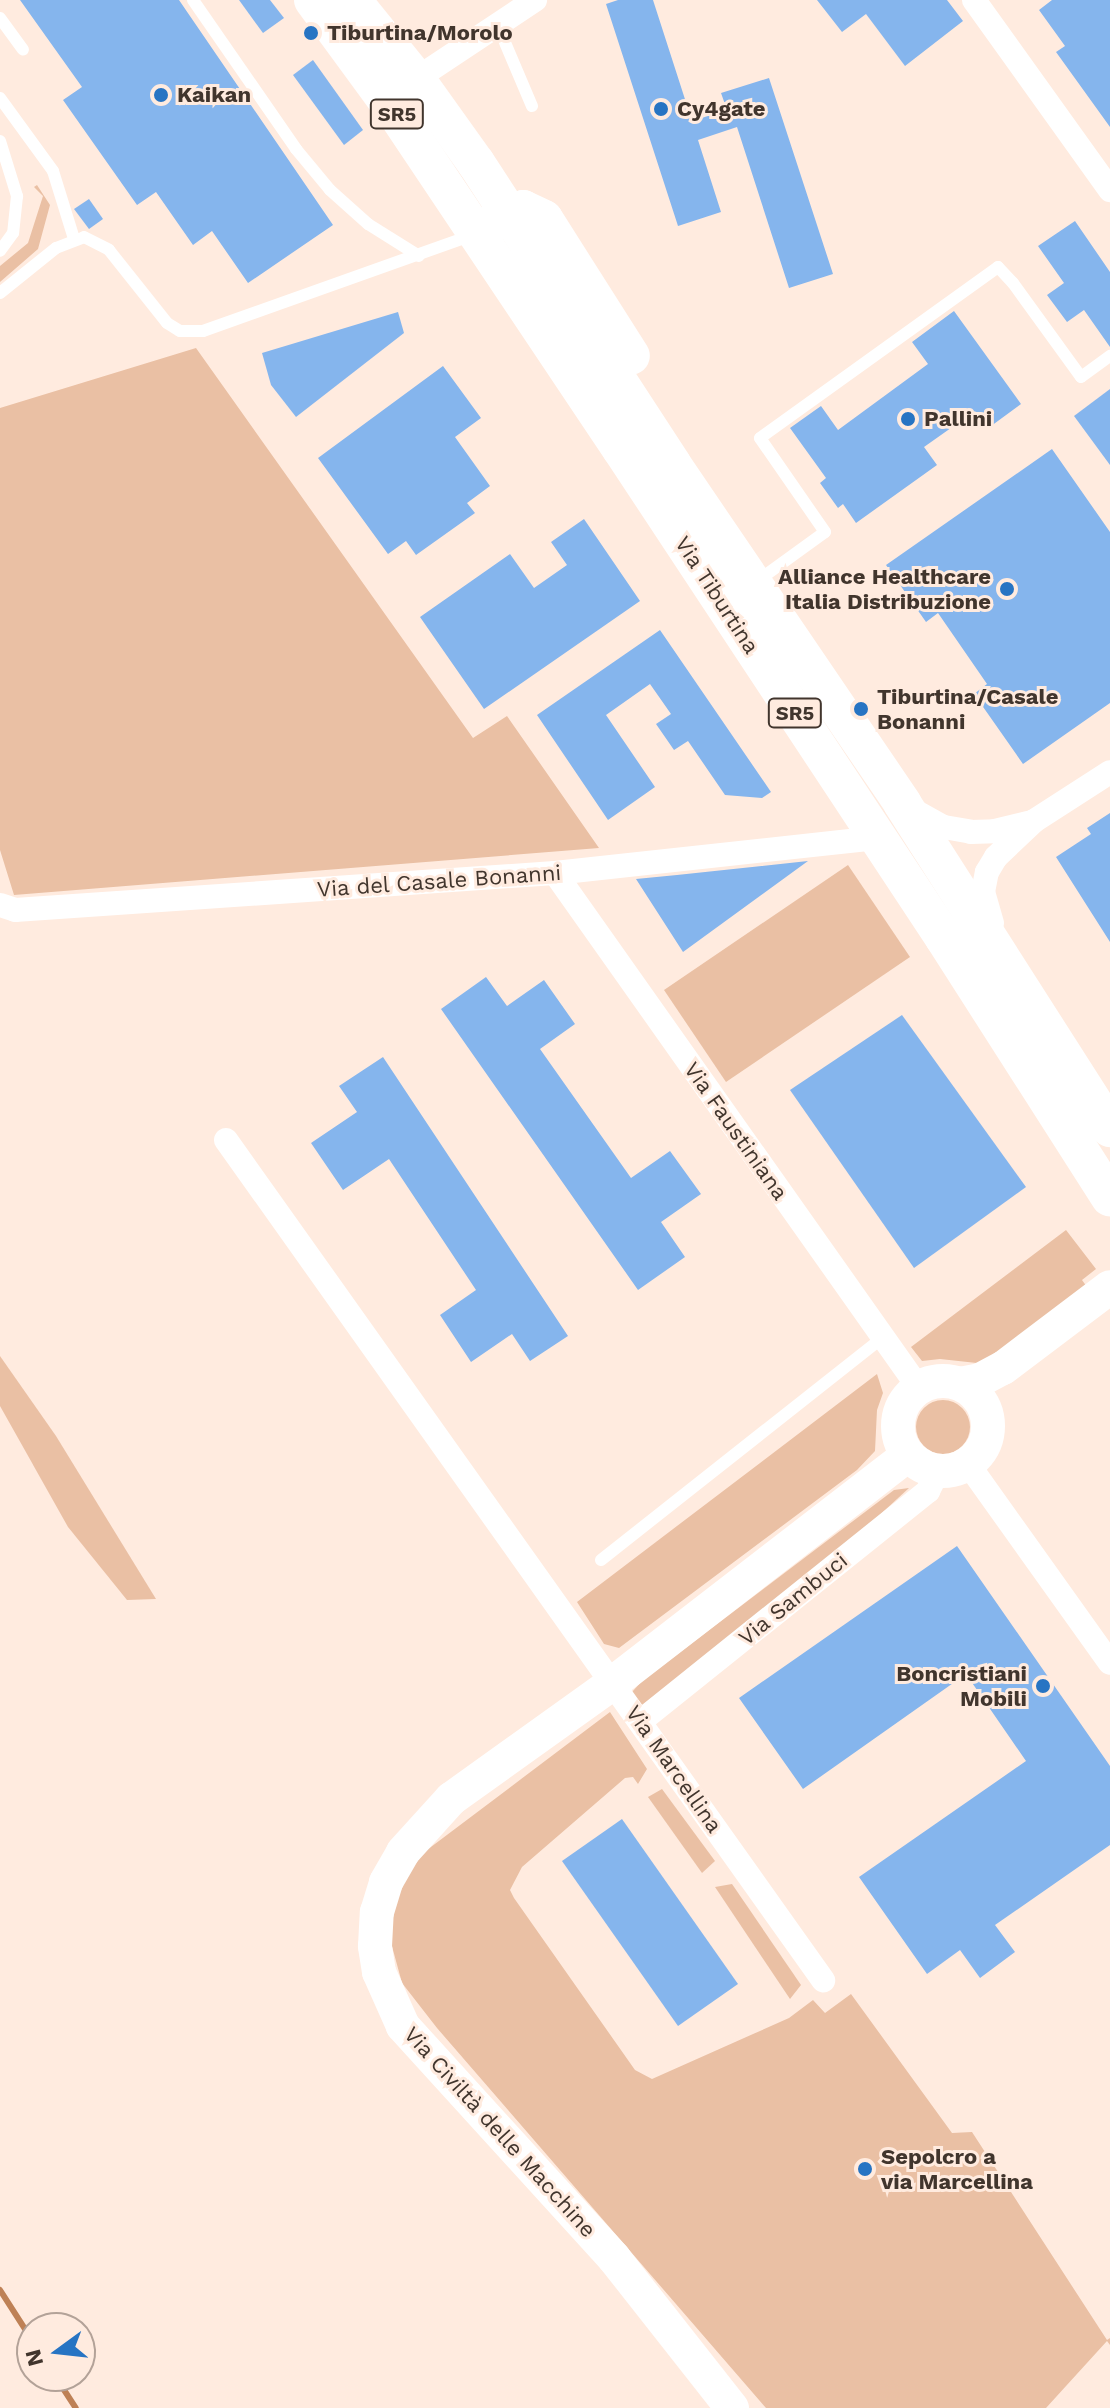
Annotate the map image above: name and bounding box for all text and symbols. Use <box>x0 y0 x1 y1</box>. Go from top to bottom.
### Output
place label: Tiburtina/Morolo <box>327 20 513 46</box>
marker: Tiburtina/Morolo <box>302 24 320 42</box>
place label: Kaikan <box>177 82 251 108</box>
marker: Kaikan <box>152 86 170 104</box>
place label: Cy4gate <box>677 96 766 122</box>
road number: SR5 <box>369 98 425 130</box>
marker: Cy4gate <box>652 100 670 118</box>
place label: Pallini <box>924 406 992 432</box>
marker: Pallini <box>899 410 917 428</box>
street label: Via Tiburtina <box>669 531 765 659</box>
place label: Alliance Healthcare Italia Distribuzione <box>778 563 991 614</box>
marker: Alliance Healthcare Italia Distribuzione <box>998 580 1016 598</box>
place label: Tiburtina/Casale Bonanni <box>877 683 1058 734</box>
road number: SR5 <box>767 697 823 729</box>
marker: Tiburtina/Casale Bonanni <box>852 700 870 718</box>
street label: Via del Casale Bonanni <box>315 859 563 903</box>
street label: Via Faustiniana <box>678 1057 794 1205</box>
street label: Via Sambuci <box>733 1547 853 1651</box>
place label: Boncristiani Mobili <box>896 1660 1027 1712</box>
marker: Boncristiani Mobili <box>1034 1677 1052 1695</box>
street label: Via Marcellina <box>620 1700 728 1838</box>
street label: Via Civiltà delle Macchine <box>398 2021 602 2243</box>
place label: Sepolcro a via Marcellina <box>881 2143 1033 2194</box>
marker: Sepolcro a via Marcellina <box>856 2160 874 2178</box>
north arrow <box>16 2312 96 2392</box>
text: N <box>20 2347 48 2369</box>

